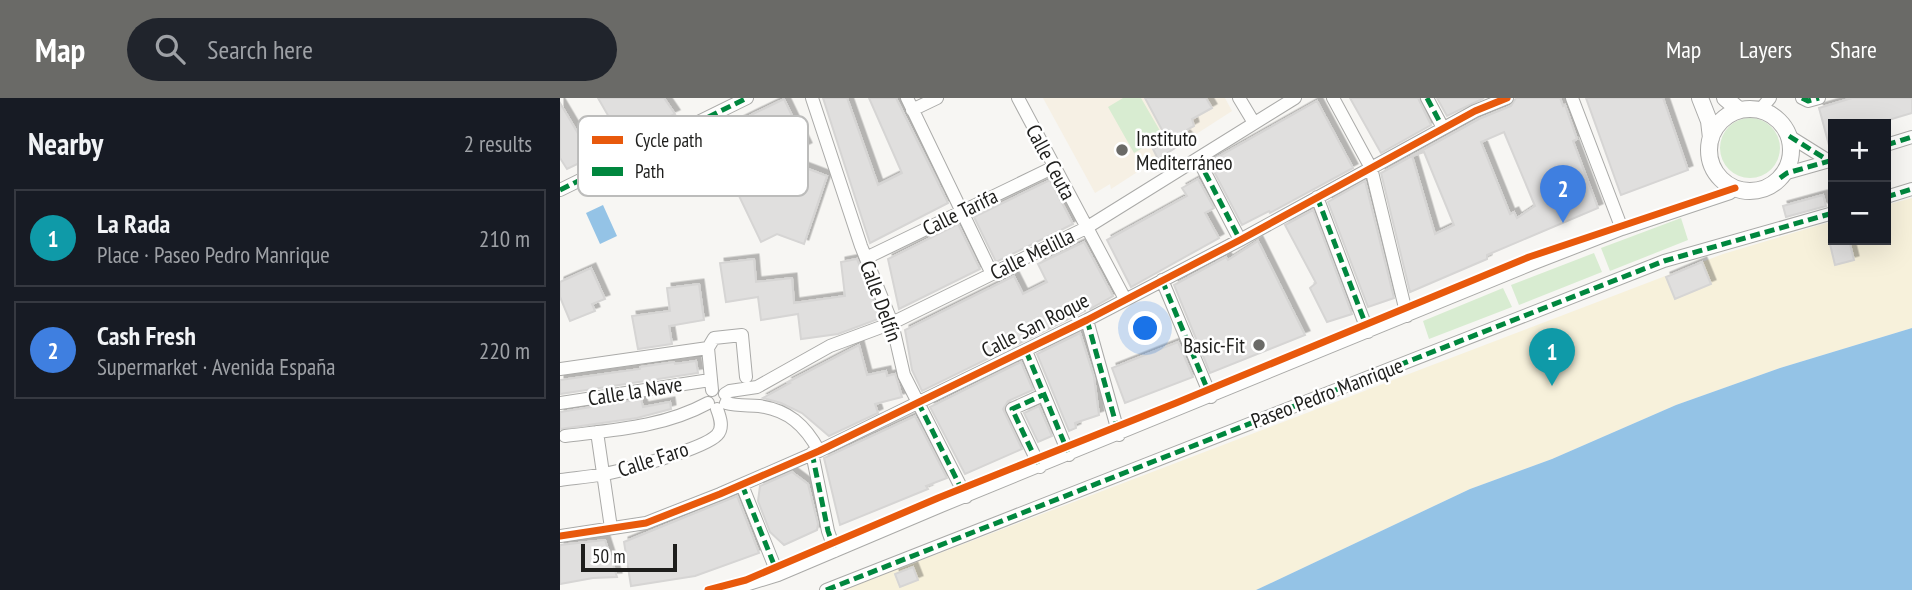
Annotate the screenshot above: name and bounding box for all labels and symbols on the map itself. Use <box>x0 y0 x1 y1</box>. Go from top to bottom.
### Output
legend <box>578 116 808 196</box>
street label: Calle Ceuta <box>1020 120 1082 204</box>
place label: Instituto Mediterráneo <box>1136 125 1233 176</box>
text: Cycle path <box>635 128 703 152</box>
marker: Instituto Mediterráneo <box>1114 142 1130 158</box>
text: Path <box>635 159 664 183</box>
pin: 2 <box>1540 165 1586 223</box>
street label: Calle Tarifa <box>918 182 1002 242</box>
street label: Calle Melilla <box>985 222 1079 286</box>
street label: Calle Delfín <box>854 257 908 345</box>
street label: Calle San Roque <box>977 286 1093 364</box>
your location <box>1128 311 1162 345</box>
pin: 1 <box>1529 328 1575 386</box>
place label: Basic-Fit <box>1183 332 1245 359</box>
marker: Basic-Fit <box>1251 337 1267 353</box>
street label: Paseo Pedro Manrique <box>1247 352 1407 434</box>
street label: Calle la Nave <box>586 370 684 412</box>
street label: Calle Faro <box>614 435 692 483</box>
scale bar <box>581 541 677 573</box>

